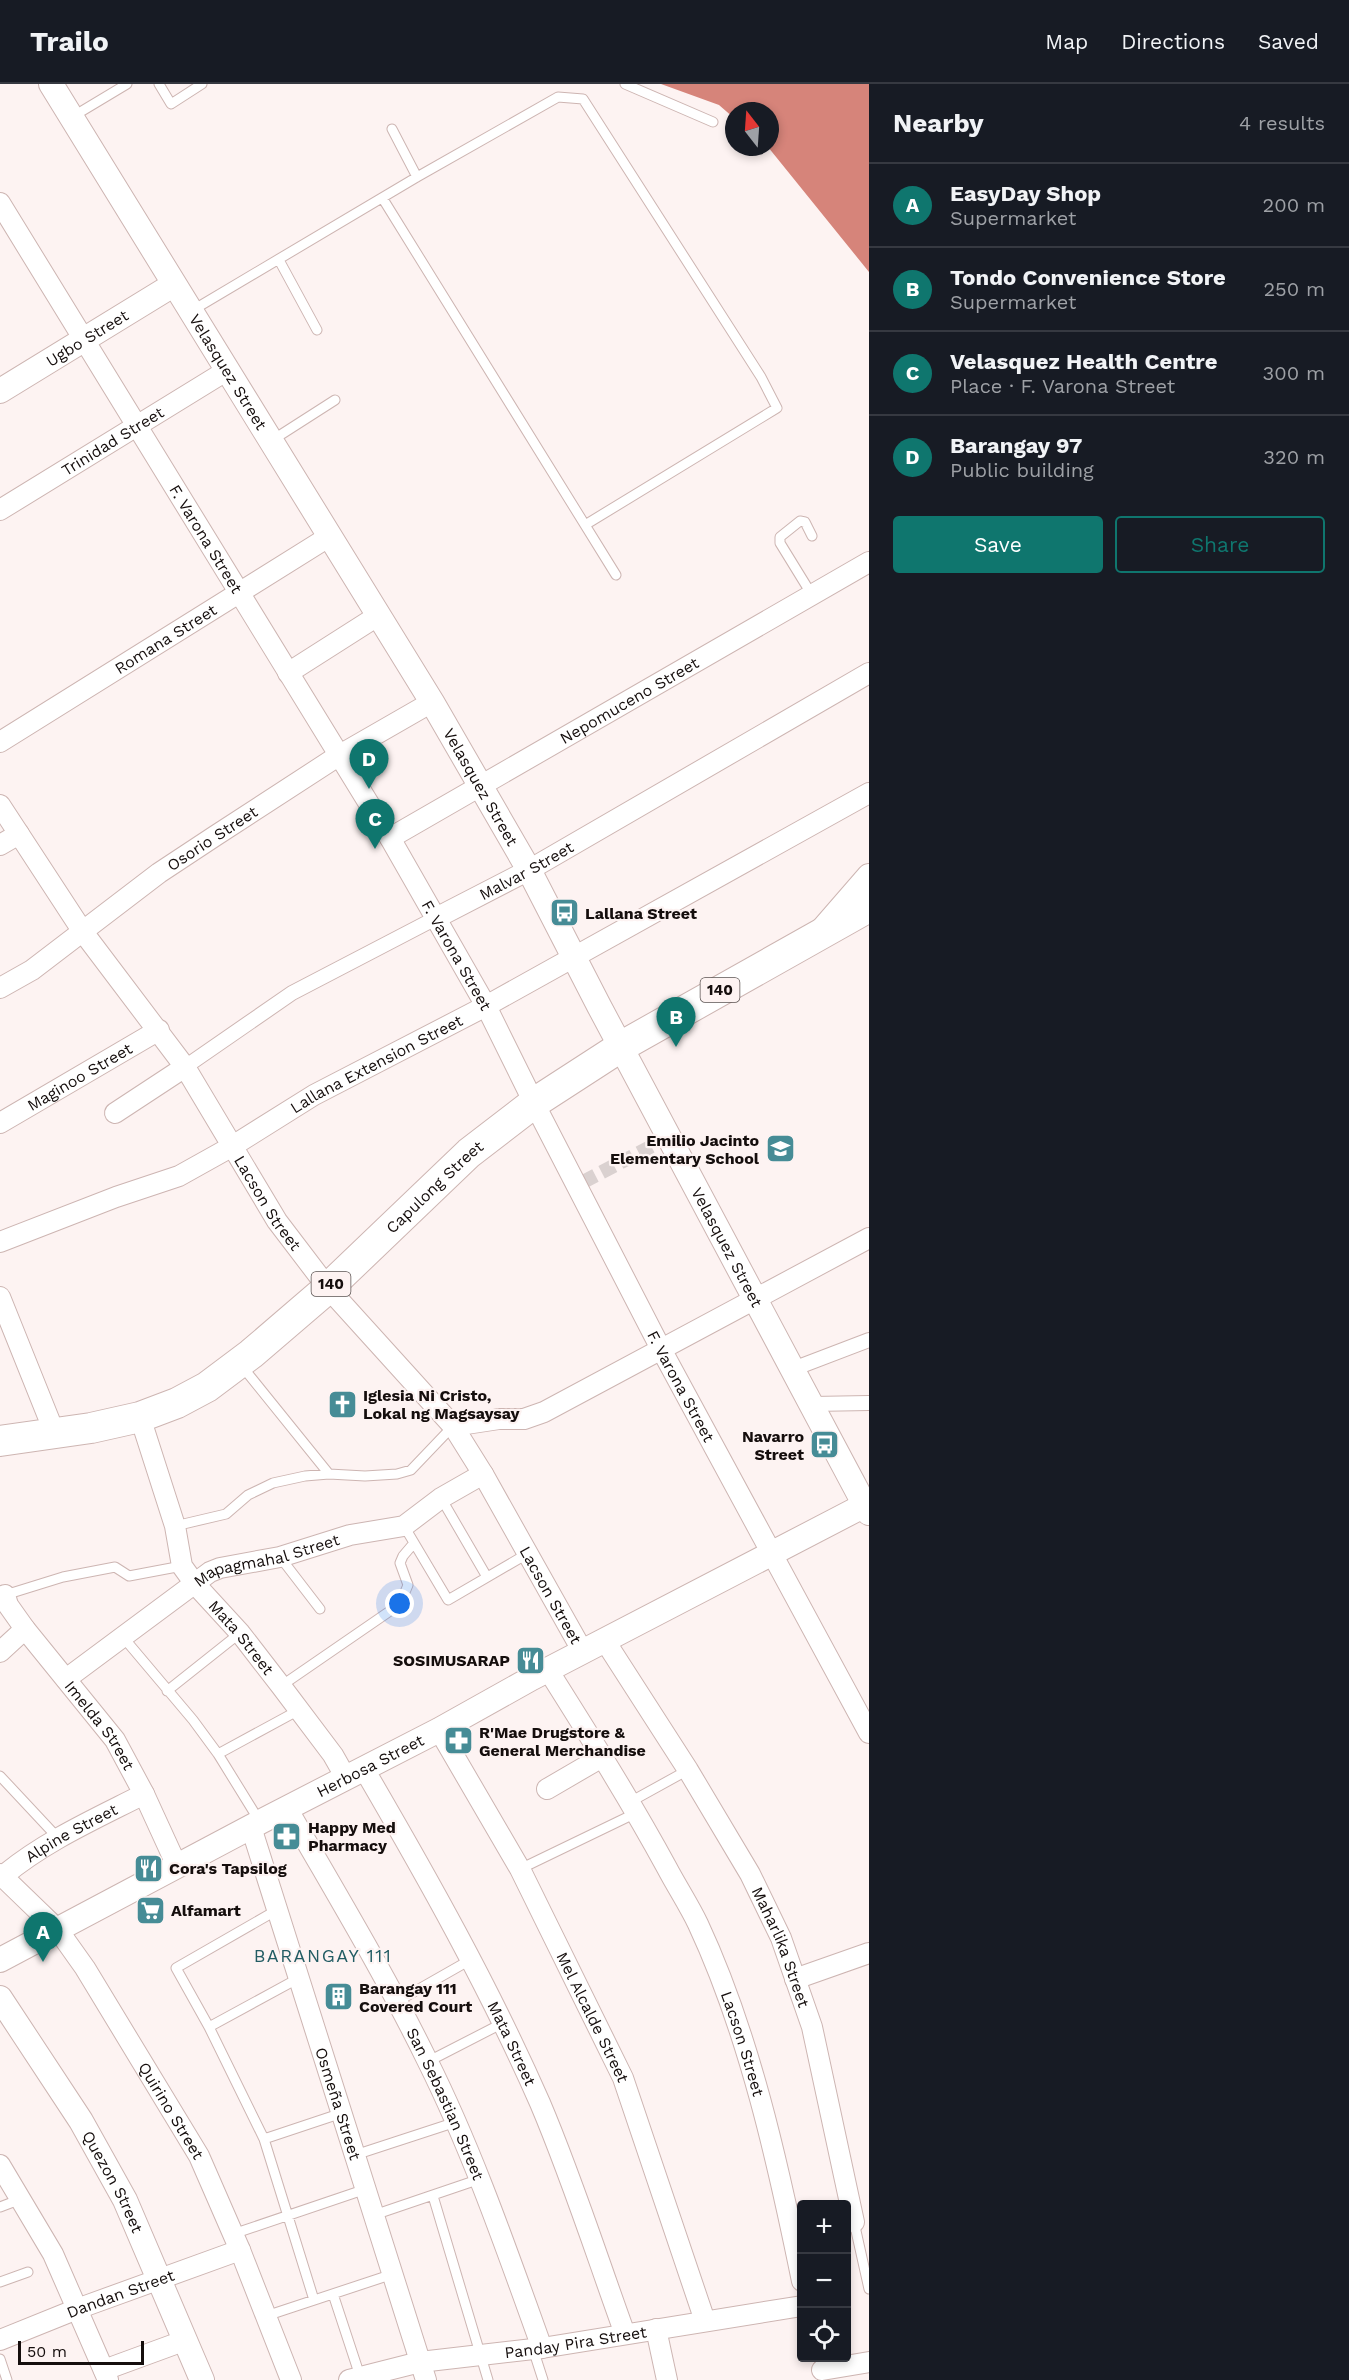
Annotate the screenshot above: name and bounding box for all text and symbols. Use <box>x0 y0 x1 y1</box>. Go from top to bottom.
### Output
text: Trailo <box>30 25 109 58</box>
text: Map <box>1045 29 1088 54</box>
text: Directions <box>1121 29 1225 54</box>
text: Saved <box>1258 29 1319 54</box>
north arrow <box>725 102 779 156</box>
text: Nearby <box>893 108 984 138</box>
text: 4 results <box>1239 111 1325 135</box>
text: EasyDay Shop <box>950 181 1101 206</box>
text: A <box>906 193 919 217</box>
text: 200 m <box>1263 193 1325 217</box>
text: Supermarket <box>950 206 1076 230</box>
text: Tondo Convenience Store <box>950 265 1226 290</box>
text: B <box>906 277 919 301</box>
text: 250 m <box>1263 277 1325 301</box>
text: Supermarket <box>950 290 1076 314</box>
street label: Ugbo Street <box>43 306 132 371</box>
street label: Velasquez Street <box>185 311 271 434</box>
text: Velasquez Health Centre <box>950 349 1217 374</box>
text: C <box>906 361 919 385</box>
text: 300 m <box>1263 361 1325 385</box>
text: Place · F. Varona Street <box>950 374 1175 398</box>
street label: Trinidad Street <box>58 403 167 480</box>
text: Barangay 97 <box>950 433 1082 458</box>
text: D <box>905 445 920 469</box>
text: 320 m <box>1263 445 1325 469</box>
text: Public building <box>950 458 1094 482</box>
street label: F. Varona Street <box>165 481 246 597</box>
button: Save <box>893 516 1103 573</box>
button: Share <box>1115 516 1325 573</box>
street label: Romana Street <box>111 600 220 678</box>
street label: Nepomuceno Street <box>557 653 702 748</box>
street label: Velasquez Street <box>439 725 522 850</box>
pin: D <box>350 740 388 789</box>
pin: C <box>356 800 394 849</box>
street label: Osorio Street <box>164 802 261 875</box>
street label: Malvar Street <box>476 837 577 904</box>
street label: F. Varona Street <box>417 897 496 1014</box>
bus stop icon: Lallana Street <box>548 897 580 929</box>
place label: Lallana Street <box>585 904 697 923</box>
road number: 140 <box>700 978 740 1002</box>
pin: B <box>656 998 696 1047</box>
street label: Lallana Extension Street <box>287 1011 466 1117</box>
street label: Maginoo Street <box>24 1039 136 1115</box>
place label: Emilio Jacinto Elementary School <box>610 1131 760 1168</box>
school or university icon: Emilio Jacinto Elementary School <box>764 1133 796 1165</box>
street label: Capulong Street <box>382 1137 487 1237</box>
street label: Lacson Street <box>230 1152 305 1255</box>
street label: Velasquez Street <box>687 1184 767 1310</box>
road number: 140 <box>312 1272 350 1296</box>
street label: F. Varona Street <box>643 1327 719 1446</box>
place label: Iglesia Ni Cristo, Lokal ng Magsaysay <box>363 1386 521 1423</box>
church icon: Iglesia Ni Cristo, Lokal ng Magsaysay <box>326 1388 358 1420</box>
place label: Navarro Street <box>742 1427 804 1464</box>
bus stop icon: Navarro Street <box>809 1429 841 1461</box>
street label: Mapagmahal Street <box>190 1530 342 1591</box>
street label: Lacson Street <box>515 1543 586 1648</box>
your location <box>385 1589 414 1618</box>
street label: Mata Street <box>205 1596 278 1679</box>
restaurant icon: SOSIMUSARAP <box>515 1644 547 1676</box>
place label: SOSIMUSARAP <box>393 1651 510 1670</box>
street label: Imelda Street <box>61 1677 138 1774</box>
place label: R'Mae Drugstore & General Merchandise <box>479 1723 646 1760</box>
pharmacy icon: R'Mae Drugstore & General Merchandise <box>442 1725 474 1757</box>
street label: Herbosa Street <box>313 1730 427 1801</box>
street label: Alpine Street <box>22 1800 121 1866</box>
place label: Happy Med Pharmacy <box>308 1818 396 1855</box>
pharmacy icon: Happy Med Pharmacy <box>271 1820 303 1852</box>
restaurant icon: Cora's Tapsilog <box>132 1852 164 1884</box>
place label: Cora's Tapsilog <box>169 1859 287 1878</box>
street label: Maharlika Street <box>748 1884 814 2010</box>
supermarket icon: Alfamart <box>134 1894 166 1926</box>
place label: Alfamart <box>171 1901 241 1920</box>
pin: A <box>24 1912 63 1962</box>
district label: BARANGAY 111 <box>254 1945 392 1966</box>
street label: Mel Alcalde Street <box>552 1949 633 2085</box>
place label: Barangay 111 Covered Court <box>359 1979 472 2016</box>
building icon: Barangay 111 Covered Court <box>322 1981 354 2013</box>
street label: Lacson Street <box>717 1989 768 2099</box>
street label: Mata Street <box>484 1998 540 2089</box>
street label: San Sebastian Street <box>402 2025 488 2183</box>
street label: Osmeña Street <box>311 2045 365 2163</box>
street label: Quirino Street <box>134 2059 208 2163</box>
street label: Quezon Street <box>78 2127 147 2236</box>
map controls <box>797 2200 851 2362</box>
button: + <box>797 2200 851 2254</box>
button: − <box>797 2254 851 2308</box>
street label: Dandan Street <box>64 2266 177 2322</box>
button: locate <box>797 2308 851 2362</box>
street label: Panday Pira Street <box>503 2322 648 2362</box>
scale bar <box>18 2338 144 2366</box>
text: 50 m <box>27 2342 67 2361</box>

